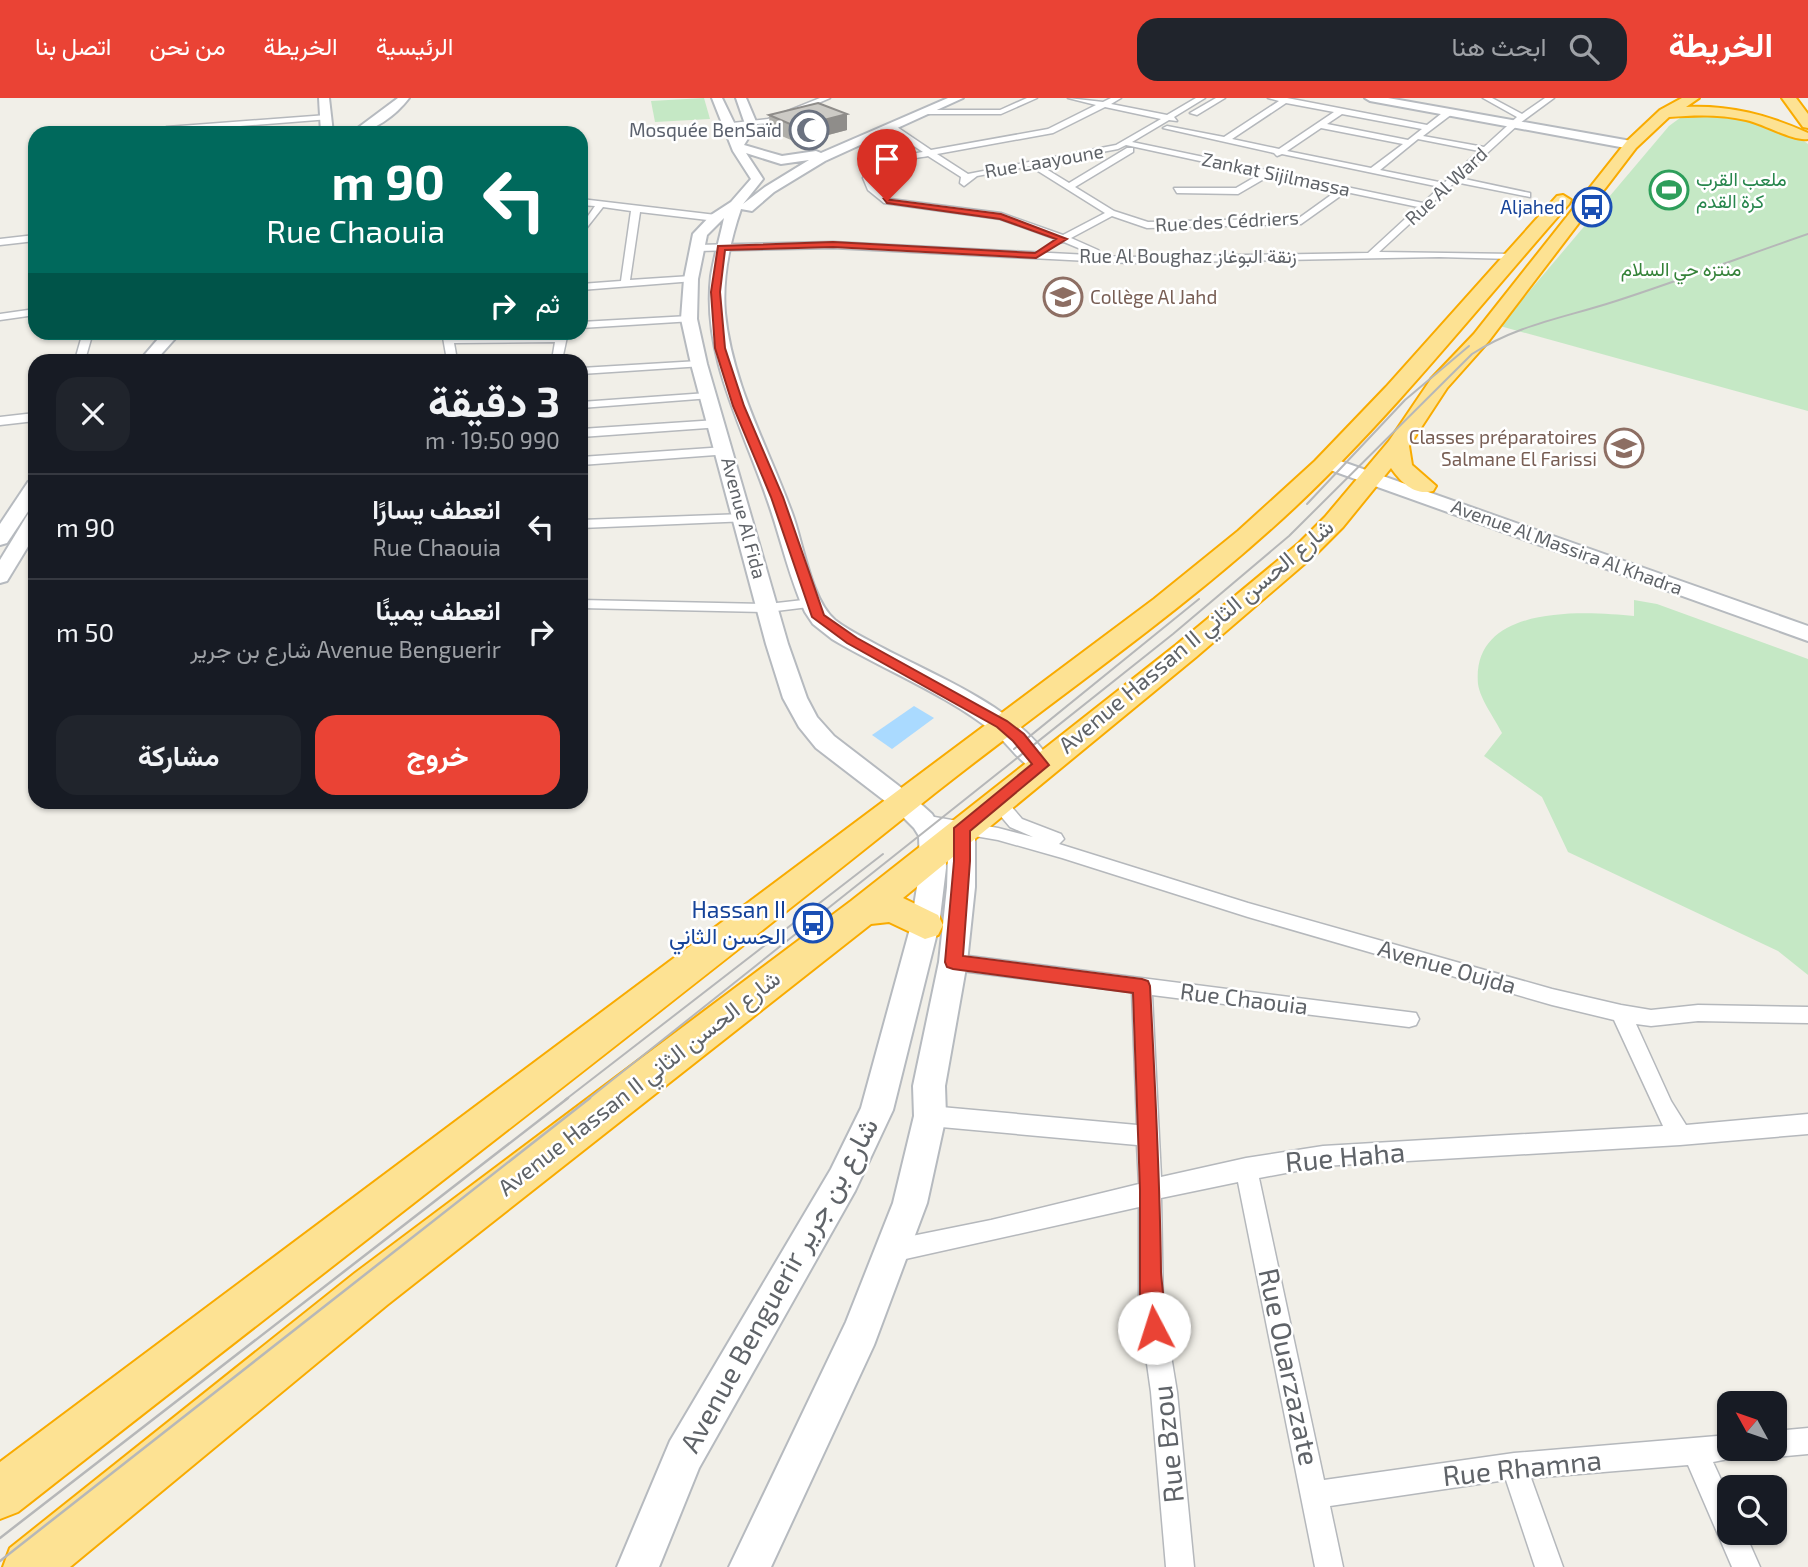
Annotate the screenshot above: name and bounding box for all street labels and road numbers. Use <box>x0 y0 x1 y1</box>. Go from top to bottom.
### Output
street label: Rue Laayoune <box>983 139 1105 182</box>
street label: Rue Al Ward <box>1400 142 1492 230</box>
street label: Zankat Sijilmassa <box>1200 147 1352 200</box>
street label: Rue des Cédriers <box>1155 205 1299 236</box>
street label: Rue Al Boughaz زنقة البوغاز <box>1079 244 1297 268</box>
street label: Avenue Al Fida <box>717 455 772 581</box>
street label: Avenue Al Massira Al Khadra <box>1448 494 1686 599</box>
street label: Avenue Hassan II شارع الحسن الثاني <box>1052 512 1342 763</box>
street label: Avenue Oujda <box>1375 933 1519 999</box>
street label: Avenue Hassan II شارع الحسن الثاني <box>492 963 789 1206</box>
street label: Rue Chaouia <box>1179 976 1310 1020</box>
street label: Avenue Benguerir شارع بن جرير <box>672 1111 887 1459</box>
street label: Rue Haha <box>1284 1134 1406 1178</box>
street label: Rue Ouarzazate <box>1252 1265 1327 1469</box>
street label: Rue Bzou <box>1144 1384 1190 1505</box>
street label: Rue Rhamna <box>1441 1442 1603 1492</box>

